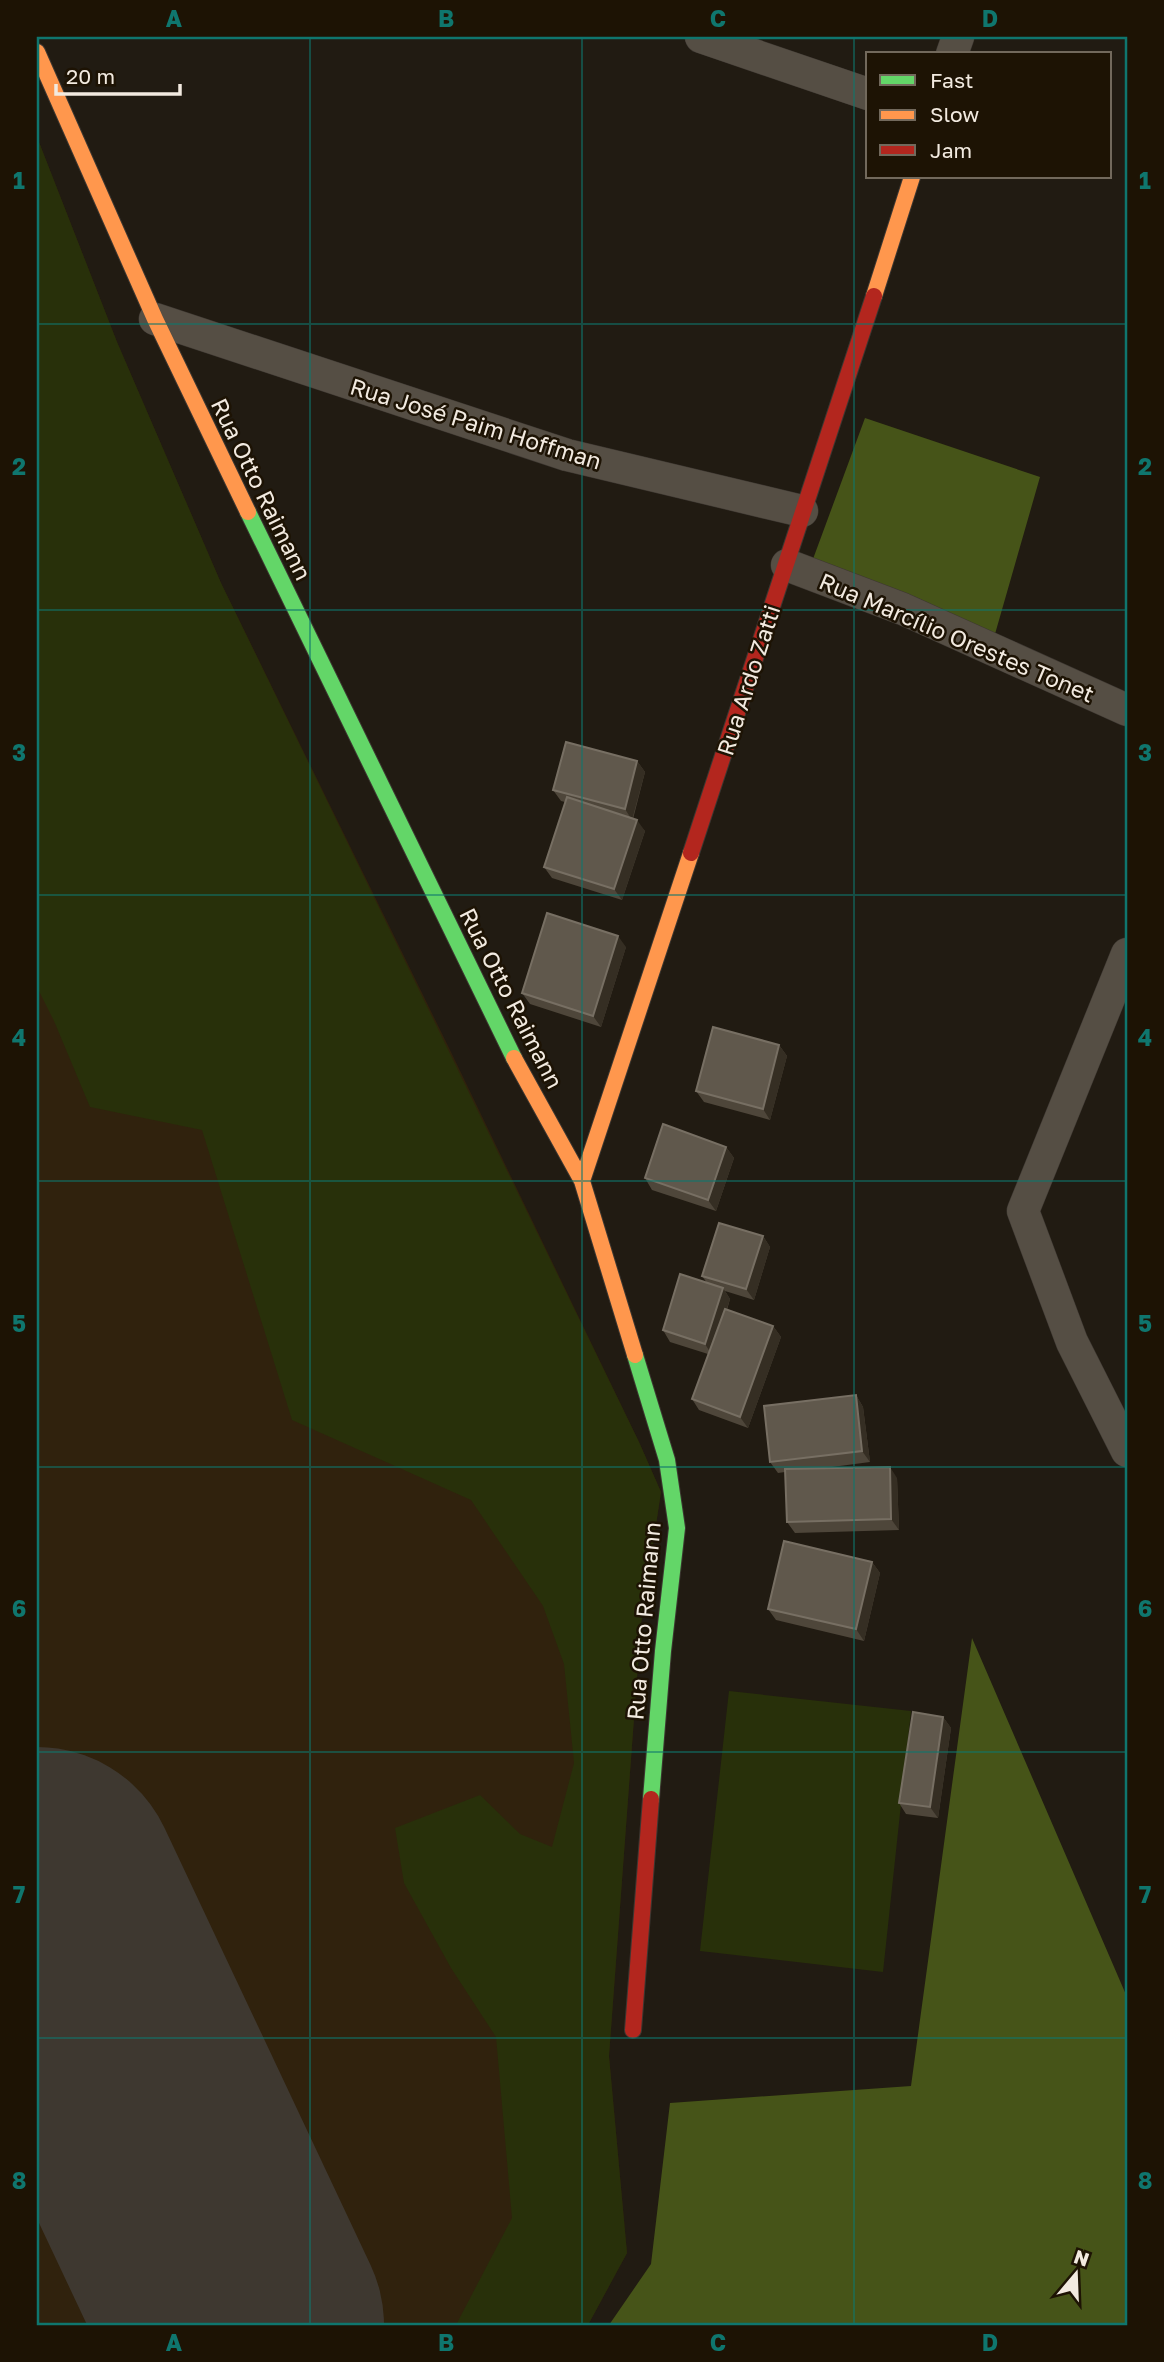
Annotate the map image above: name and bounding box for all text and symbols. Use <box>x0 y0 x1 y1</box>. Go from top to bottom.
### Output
text: A <box>166 4 183 32</box>
text: B <box>438 4 454 32</box>
text: C <box>710 4 726 32</box>
text: D <box>982 4 998 32</box>
scale bar <box>56 52 180 96</box>
legend <box>866 52 1112 178</box>
text: 20 m <box>66 63 115 89</box>
text: Fast <box>930 67 973 93</box>
text: Slow <box>930 101 979 127</box>
text: Jam <box>930 137 972 163</box>
text: 1 <box>13 166 25 194</box>
text: 1 <box>1139 166 1151 194</box>
street label: Rua José Paim Hoffman <box>347 371 605 475</box>
street label: Rua Otto Raimann <box>206 394 318 584</box>
text: 2 <box>12 452 26 480</box>
text: 2 <box>1138 452 1152 480</box>
street label: Rua Marcílio Orestes Tonet <box>815 566 1099 708</box>
street label: Rua Ardo Zatti <box>710 601 786 759</box>
text: 3 <box>12 738 26 766</box>
text: 3 <box>1138 738 1152 766</box>
street label: Rua Otto Raimann <box>454 903 570 1093</box>
text: 4 <box>12 1023 26 1051</box>
text: 4 <box>1138 1023 1152 1051</box>
text: 5 <box>12 1309 26 1337</box>
text: 5 <box>1138 1309 1152 1337</box>
street label: Rua Otto Raimann <box>620 1521 666 1721</box>
text: 6 <box>12 1594 26 1622</box>
text: 6 <box>1138 1594 1152 1622</box>
text: 7 <box>13 1880 25 1908</box>
text: 7 <box>1139 1880 1151 1908</box>
text: 8 <box>12 2166 26 2194</box>
text: 8 <box>1138 2166 1152 2194</box>
north arrow <box>1042 2240 1112 2310</box>
text: N <box>1071 2244 1092 2271</box>
text: A <box>166 2328 183 2356</box>
text: B <box>438 2328 454 2356</box>
text: C <box>710 2328 726 2356</box>
text: D <box>982 2328 998 2356</box>

